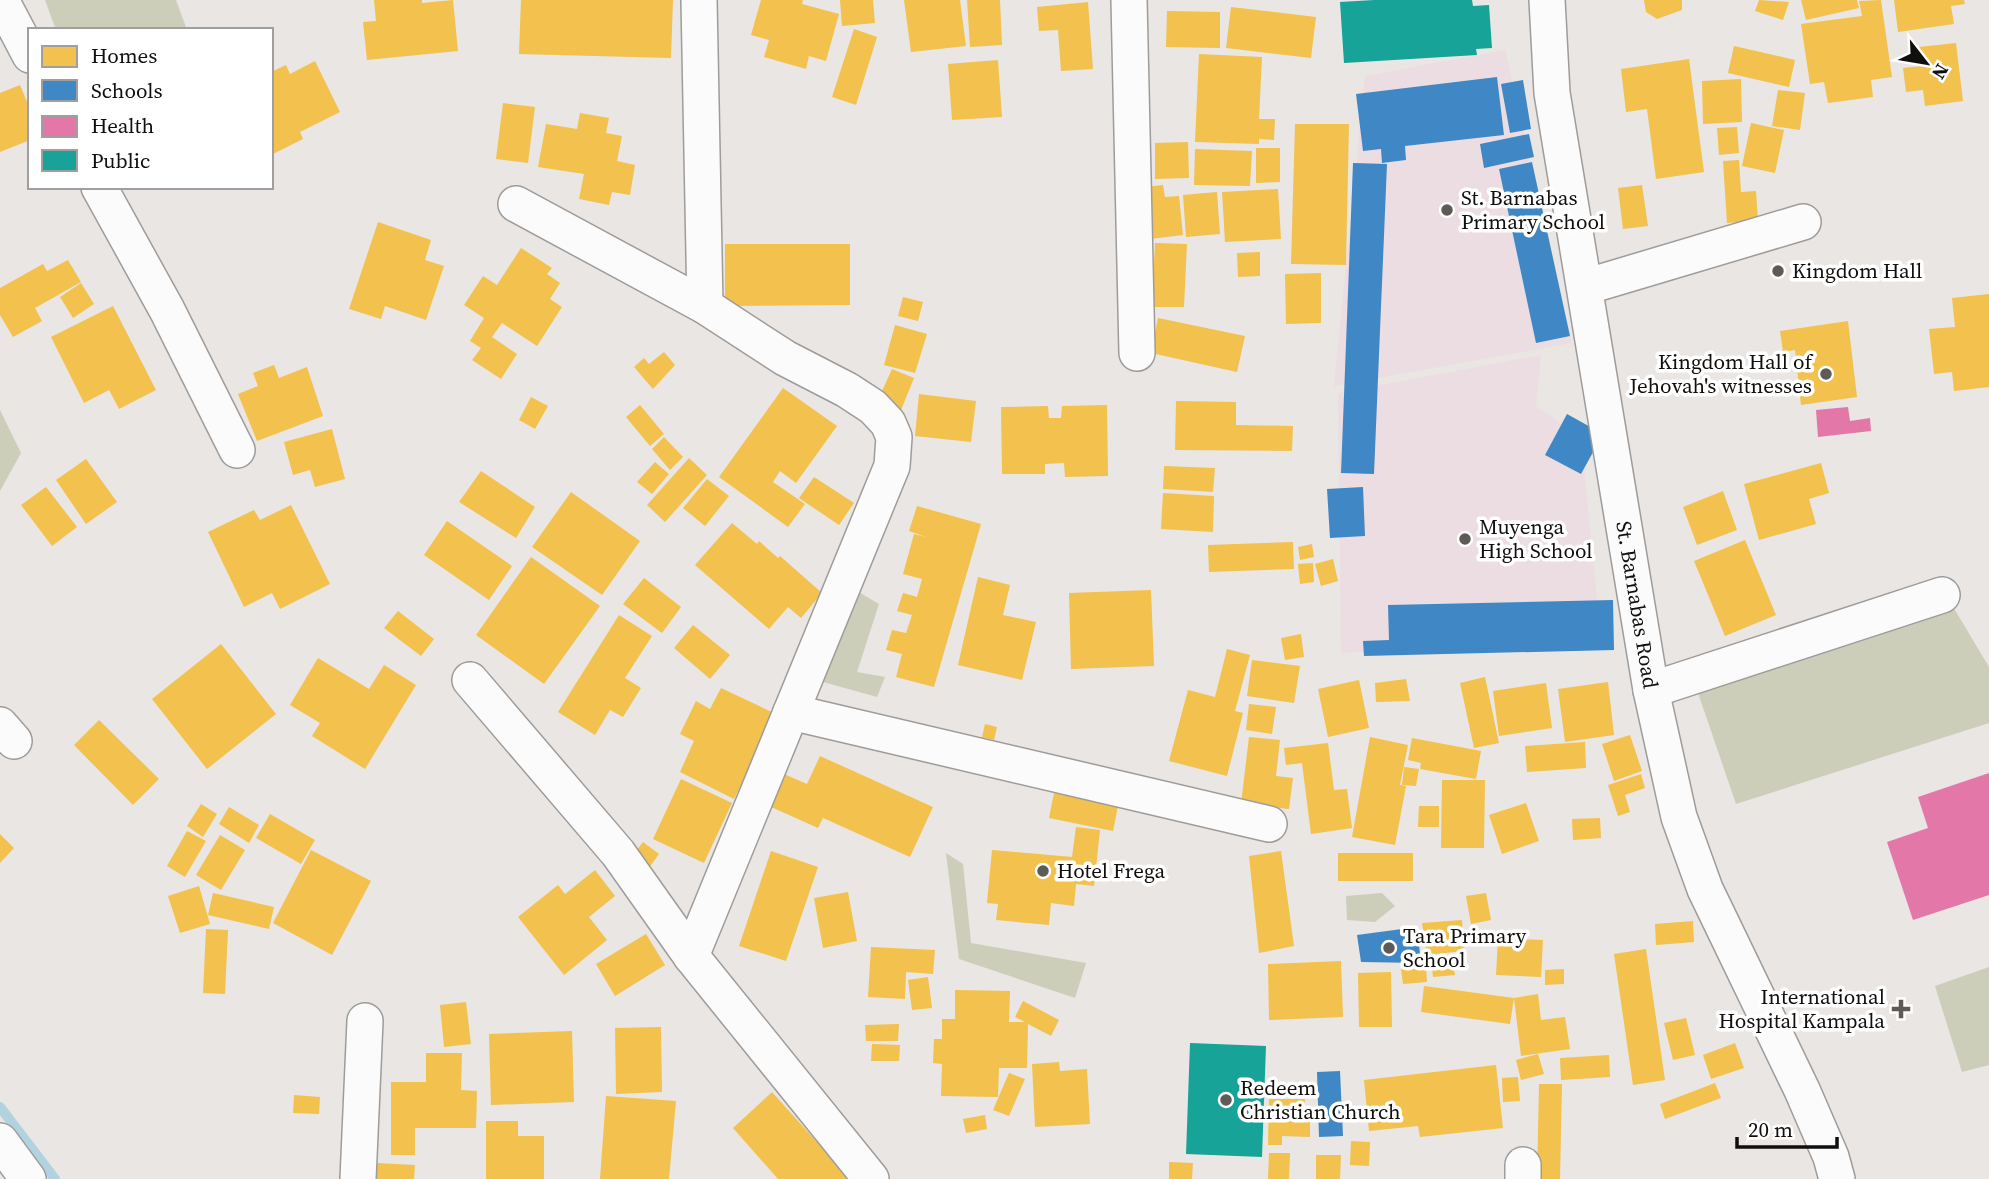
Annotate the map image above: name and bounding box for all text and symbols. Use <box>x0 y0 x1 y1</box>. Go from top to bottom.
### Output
legend <box>28 28 273 189</box>
north arrow <box>1891 28 1961 98</box>
text: Homes <box>91 41 157 70</box>
text: N <box>1926 59 1955 85</box>
text: Schools <box>91 76 163 105</box>
text: Health <box>91 111 154 140</box>
text: Public <box>91 146 150 175</box>
place label: St. Barnabas Primary School <box>1461 183 1605 236</box>
marker: St. Barnabas Primary School <box>1439 202 1455 218</box>
place label: Kingdom Hall <box>1792 256 1922 285</box>
marker: Kingdom Hall <box>1770 263 1786 279</box>
place label: Kingdom Hall of Jehovah's witnesses <box>1629 347 1814 400</box>
marker: Kingdom Hall of Jehovah's witnesses <box>1818 366 1834 382</box>
place label: Muyenga High School <box>1479 512 1592 565</box>
street label: St. Barnabas Road <box>1609 519 1666 691</box>
marker: Muyenga High School <box>1457 531 1473 547</box>
place label: Hotel Frega <box>1057 856 1165 885</box>
marker: Hotel Frega <box>1035 863 1051 879</box>
place label: Tara Primary School <box>1403 921 1527 974</box>
marker: Tara Primary School <box>1381 940 1397 956</box>
place label: International Hospital Kampala <box>1719 982 1885 1035</box>
marker: International Hospital Kampala <box>1891 999 1911 1019</box>
place label: Redeem Christian Church <box>1240 1073 1401 1126</box>
marker: Redeem Christian Church <box>1218 1092 1234 1108</box>
scale bar <box>1737 1106 1837 1150</box>
text: 20 m <box>1748 1115 1793 1144</box>

